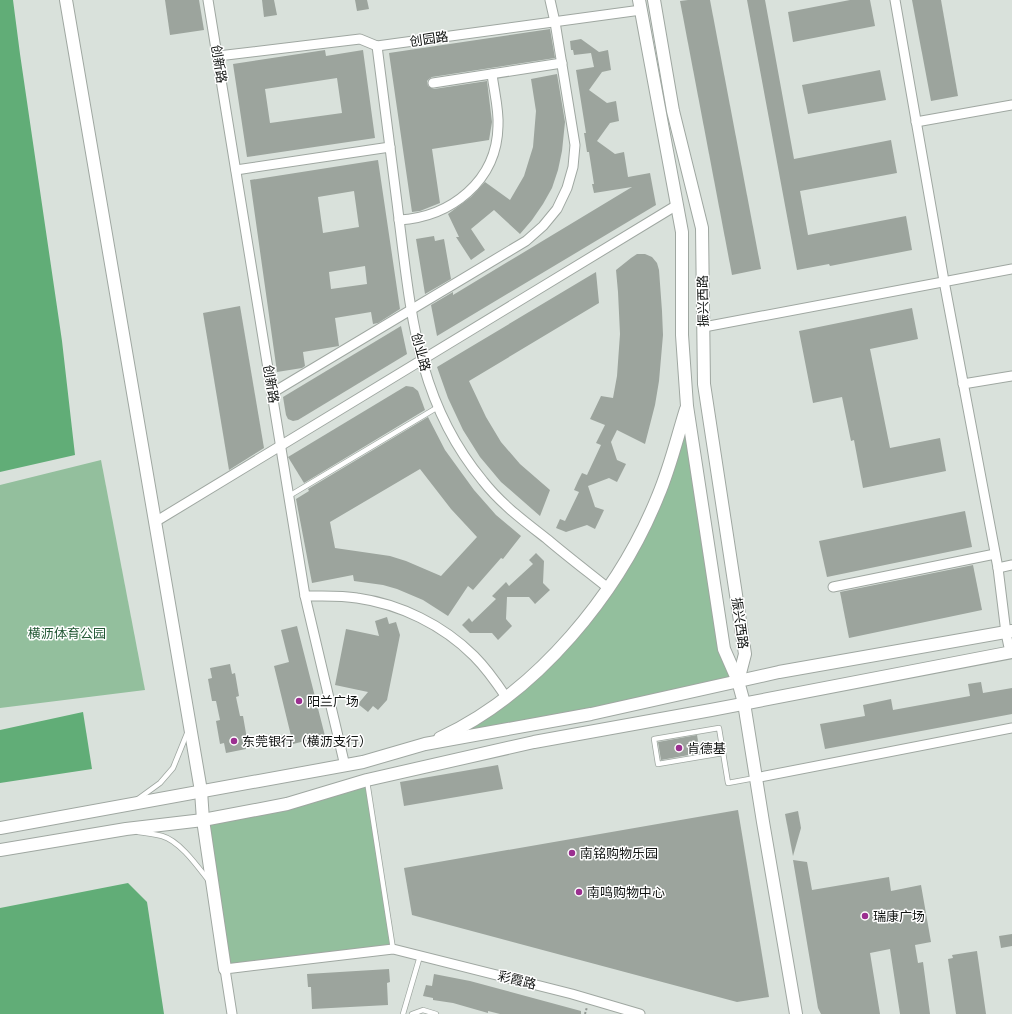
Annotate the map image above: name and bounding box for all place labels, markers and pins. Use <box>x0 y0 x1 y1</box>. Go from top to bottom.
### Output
place label: 阳兰广场 <box>307 694 359 709</box>
marker: 阳兰广场 <box>294 696 304 706</box>
place label: 东莞银行（横沥支行） <box>242 734 372 749</box>
marker: 东莞银行（横沥支行） <box>229 736 239 746</box>
place label: 肯德基 <box>687 741 726 756</box>
marker: 肯德基 <box>674 743 684 753</box>
place label: 南铭购物乐园 <box>580 846 658 861</box>
marker: 南铭购物乐园 <box>567 848 577 858</box>
place label: 南鸣购物中心 <box>587 885 665 900</box>
marker: 南鸣购物中心 <box>574 887 584 897</box>
place label: 瑞康广场 <box>873 909 925 924</box>
marker: 瑞康广场 <box>860 911 870 921</box>

